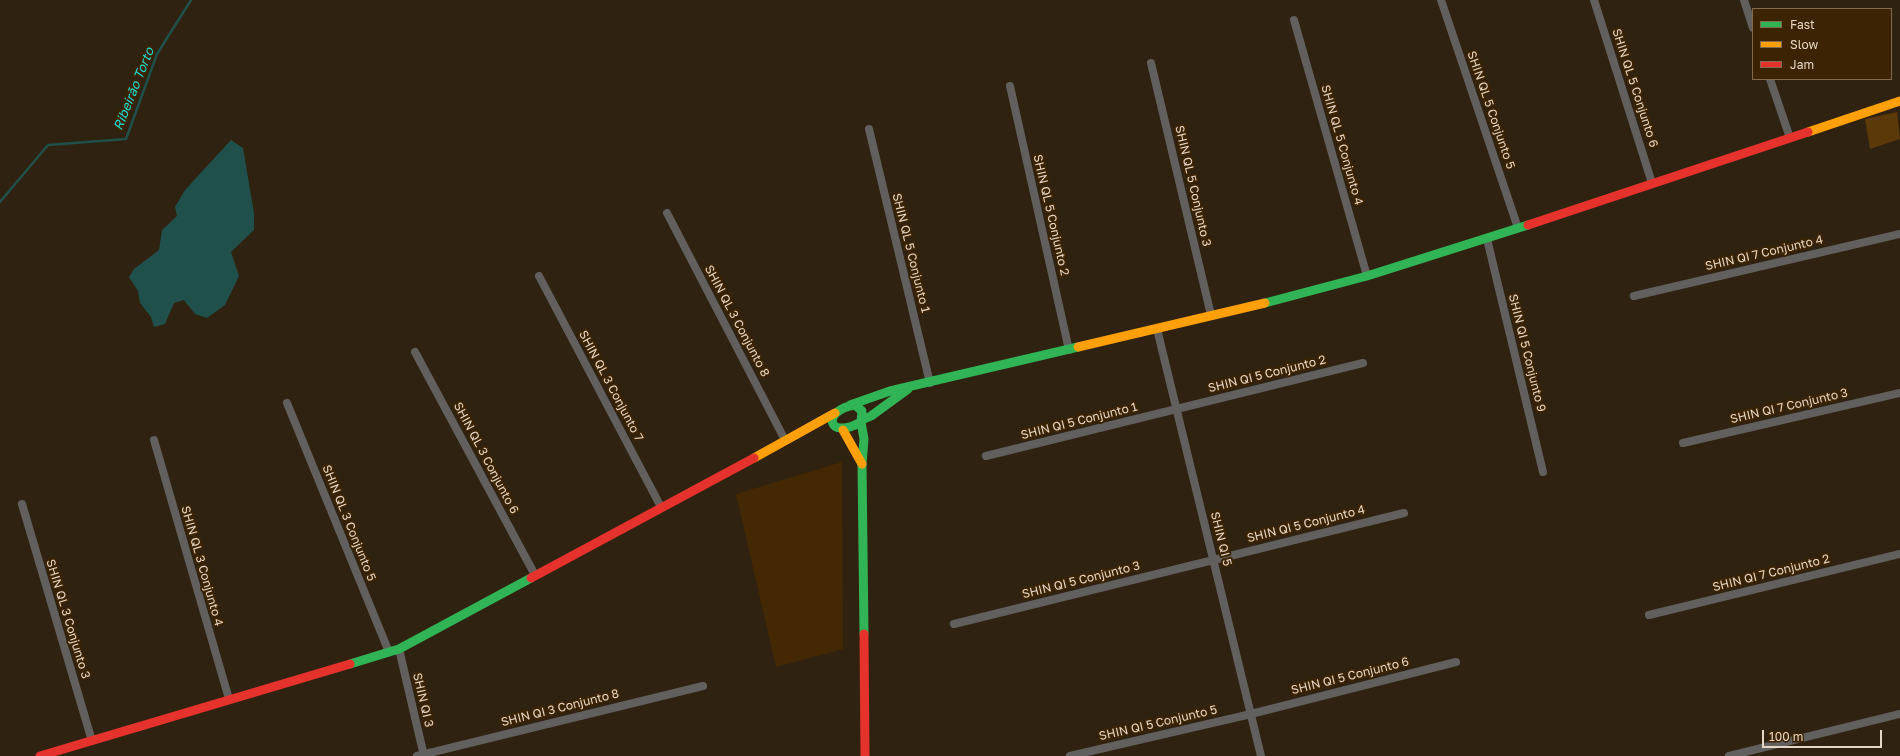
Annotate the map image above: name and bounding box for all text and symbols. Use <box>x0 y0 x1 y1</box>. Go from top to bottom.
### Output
legend <box>1752 8 1892 80</box>
text: Fast <box>1790 17 1815 32</box>
street label: SHIN QL 5 Conjunto 6 <box>1609 27 1661 149</box>
text: Slow <box>1790 37 1818 52</box>
water label: Ribeirão Torto <box>110 45 158 133</box>
street label: SHIN QL 5 Conjunto 5 <box>1464 49 1518 171</box>
text: Jam <box>1790 57 1814 72</box>
street label: SHIN QL 5 Conjunto 4 <box>1318 83 1366 207</box>
street label: SHIN QL 5 Conjunto 3 <box>1172 124 1214 248</box>
street label: SHIN QL 5 Conjunto 2 <box>1030 153 1072 277</box>
street label: SHIN QL 5 Conjunto 1 <box>889 192 933 314</box>
street label: SHIN QI 7 Conjunto 4 <box>1704 232 1824 274</box>
street label: SHIN QL 3 Conjunto 8 <box>701 263 773 379</box>
street label: SHIN QI 5 Conjunto 9 <box>1505 293 1549 413</box>
street label: SHIN QL 3 Conjunto 7 <box>576 328 646 444</box>
street label: SHIN QI 5 Conjunto 2 <box>1207 352 1327 396</box>
street label: SHIN QI 7 Conjunto 3 <box>1729 385 1849 427</box>
street label: SHIN QL 3 Conjunto 6 <box>450 400 522 516</box>
street label: SHIN QI 5 Conjunto 1 <box>1019 400 1139 442</box>
street label: SHIN QL 3 Conjunto 5 <box>319 463 379 583</box>
street label: SHIN QI 5 Conjunto 4 <box>1246 502 1366 546</box>
street label: SHIN QL 3 Conjunto 4 <box>178 504 226 628</box>
street label: SHIN QI 5 <box>1207 510 1235 568</box>
street label: SHIN QI 7 Conjunto 2 <box>1711 551 1831 595</box>
street label: SHIN QL 3 Conjunto 3 <box>43 558 93 680</box>
street label: SHIN QI 5 Conjunto 3 <box>1021 558 1141 602</box>
street label: SHIN QI 5 Conjunto 6 <box>1290 654 1410 698</box>
street label: SHIN QI 3 <box>410 671 436 729</box>
street label: SHIN QI 3 Conjunto 8 <box>499 686 621 730</box>
street label: SHIN QI 5 Conjunto 5 <box>1098 702 1218 744</box>
scale bar <box>1764 722 1884 748</box>
text: 100 m <box>1769 729 1803 744</box>

